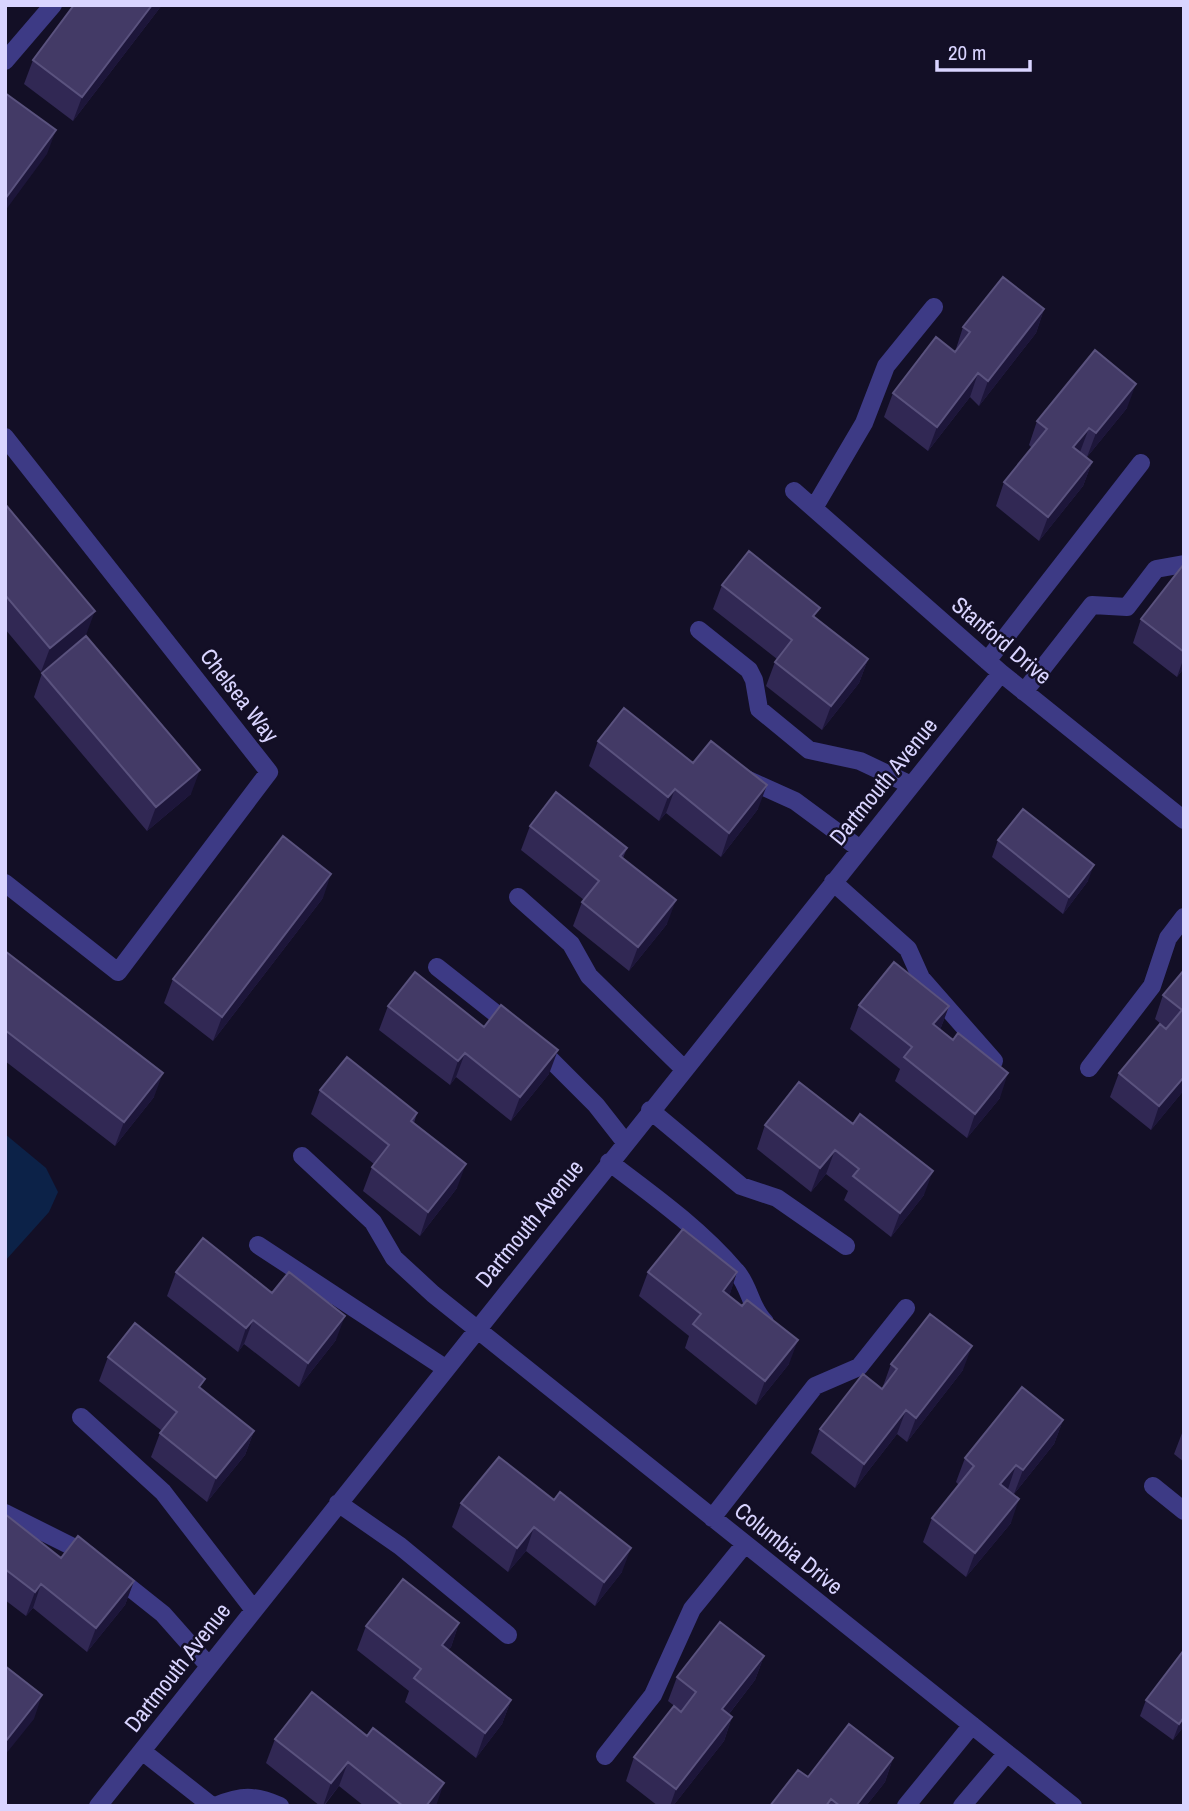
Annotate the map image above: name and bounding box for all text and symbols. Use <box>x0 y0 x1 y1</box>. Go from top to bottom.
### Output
scale bar <box>937 28 1030 72</box>
text: 20 m <box>948 38 986 67</box>
street label: Stanford Drive <box>945 589 1059 691</box>
street label: Chelsea Way <box>193 642 287 749</box>
street label: Dartmouth Avenue <box>822 711 944 851</box>
street label: Dartmouth Avenue <box>468 1153 590 1293</box>
street label: Columbia Drive <box>728 1495 850 1601</box>
street label: Dartmouth Avenue <box>117 1596 237 1738</box>

